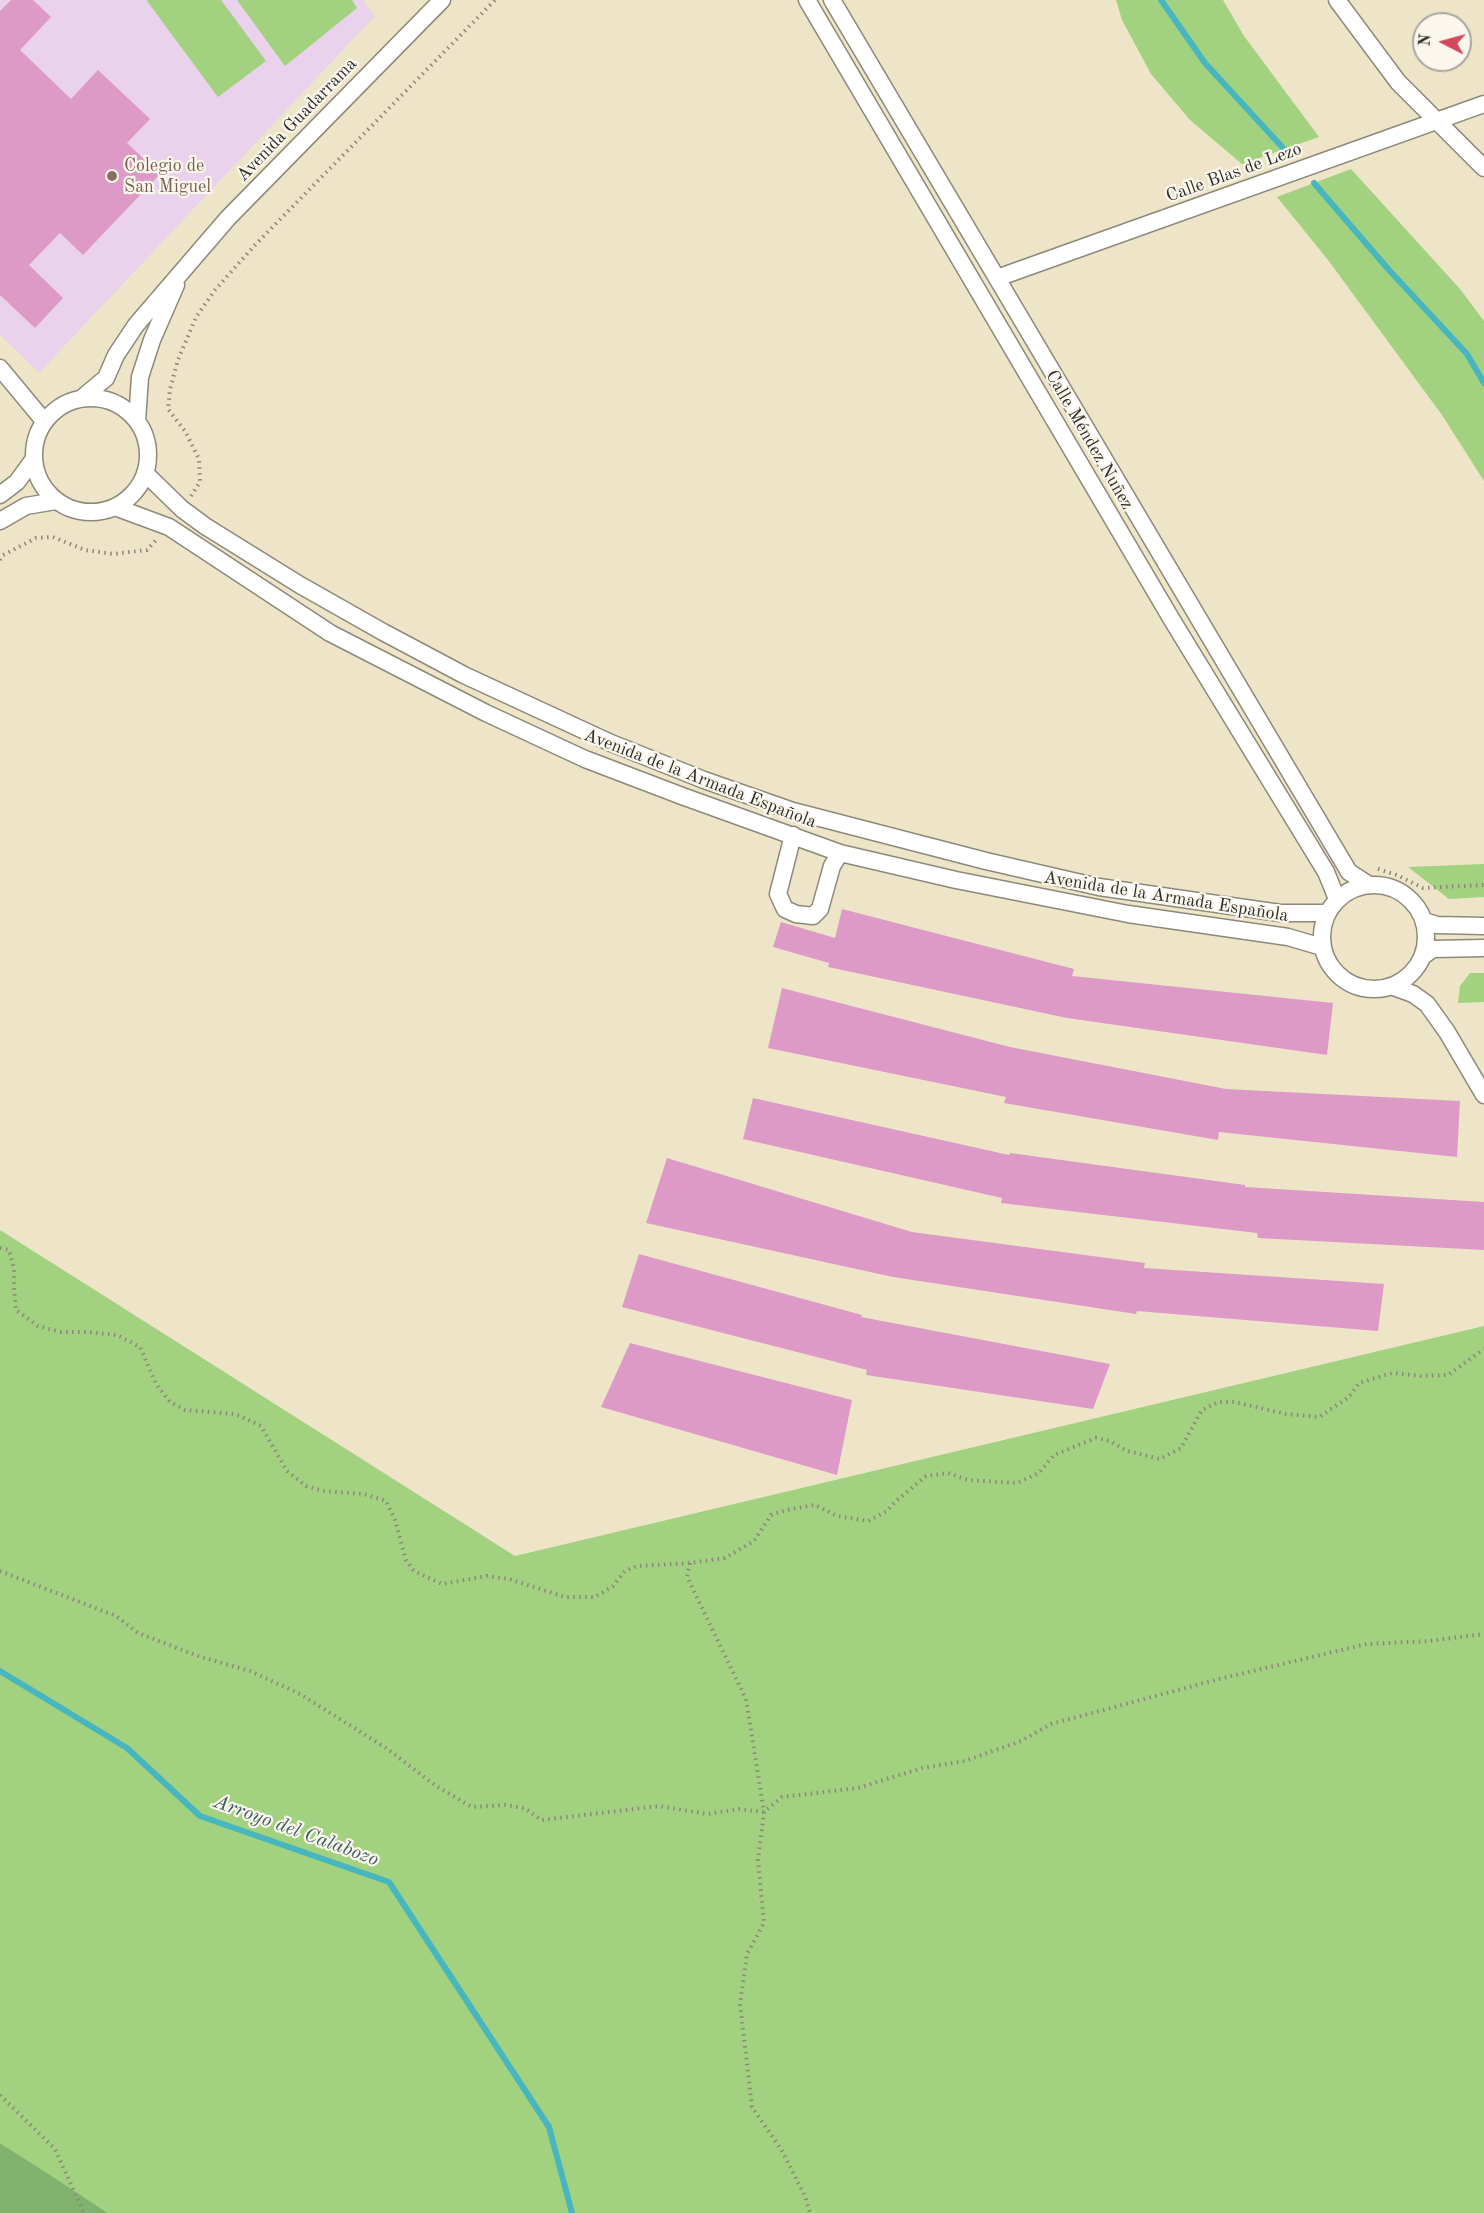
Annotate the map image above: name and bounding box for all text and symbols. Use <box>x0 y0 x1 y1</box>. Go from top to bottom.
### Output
north arrow <box>1412 12 1472 72</box>
text: N <box>1417 33 1435 47</box>
street label: Avenida Guadarrama <box>232 53 362 187</box>
street label: Calle Blas de Lezo <box>1163 138 1305 208</box>
place label: Colegio de San Miguel <box>124 155 211 198</box>
marker: Colegio de San Miguel <box>105 169 119 183</box>
street label: Calle Méndez Nuñez <box>1040 367 1138 513</box>
street label: Avenida de la Armada Española <box>581 725 819 833</box>
street label: Avenida de la Armada Española <box>1042 867 1290 927</box>
water label: Arroyo del Calabozo <box>210 1790 382 1872</box>

